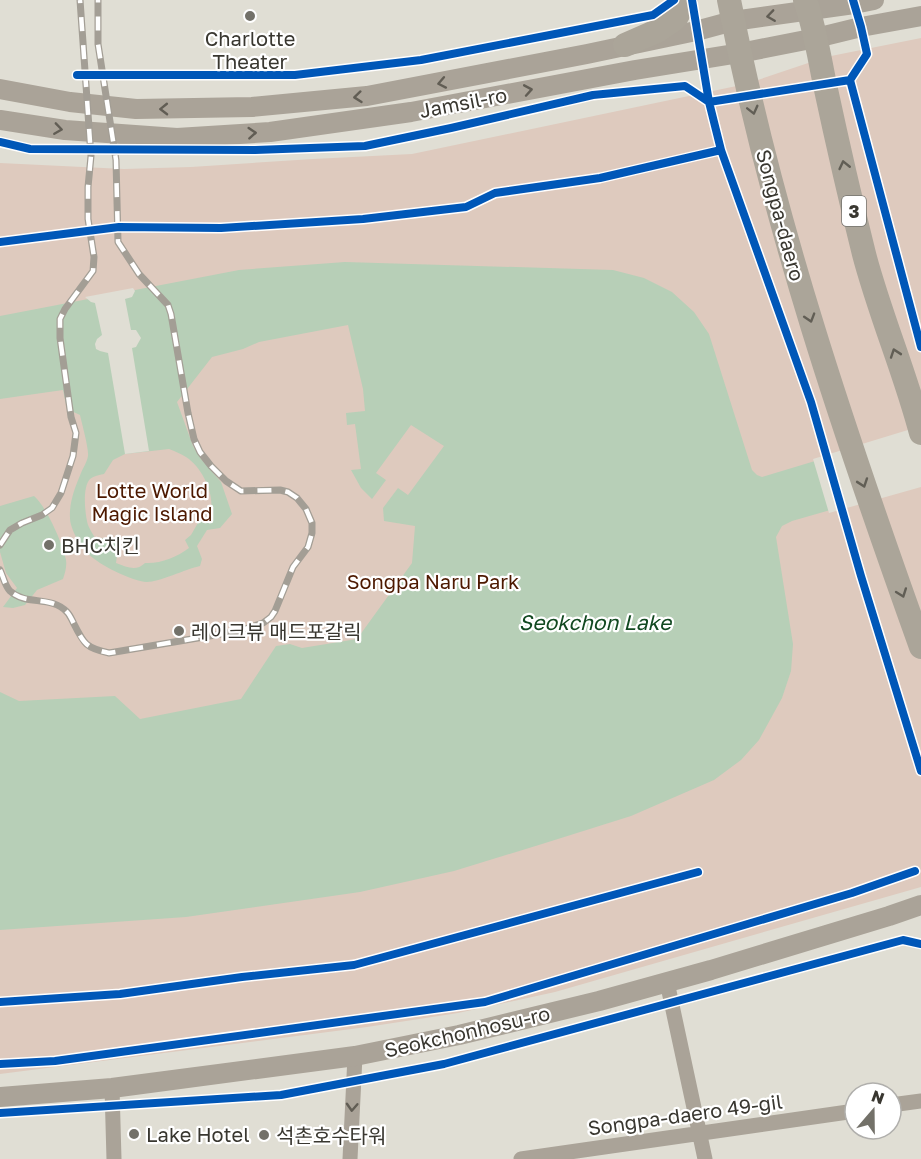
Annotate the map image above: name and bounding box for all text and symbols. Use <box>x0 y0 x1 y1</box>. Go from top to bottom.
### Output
marker: Charlotte Theater <box>243 9 257 23</box>
one-way arrow <box>766 9 775 21</box>
place label: Charlotte Theater <box>205 26 295 73</box>
one-way arrow <box>437 76 447 89</box>
street label: Jamsil-ro <box>417 82 509 122</box>
one-way arrow <box>522 84 532 97</box>
one-way arrow <box>353 90 363 103</box>
one-way arrow <box>159 103 168 115</box>
one-way arrow <box>745 105 758 115</box>
one-way arrow <box>53 122 62 135</box>
one-way arrow <box>248 127 257 140</box>
street label: Songpa-daero <box>752 146 810 284</box>
one-way arrow <box>838 160 851 170</box>
road number: 3 <box>842 196 866 226</box>
one-way arrow <box>803 312 815 323</box>
one-way arrow <box>890 348 903 359</box>
one-way arrow <box>856 477 869 488</box>
park label: Lotte World Magic Island <box>91 478 213 525</box>
place label: BHC치킨 <box>61 533 140 557</box>
marker: BHC치킨 <box>42 538 56 552</box>
park label: Songpa Naru Park <box>347 569 519 593</box>
one-way arrow <box>894 587 907 598</box>
water label: Seokchon Lake <box>519 609 673 635</box>
place label: 레이크뷰 매드포갈릭 <box>191 619 362 643</box>
marker: 레이크뷰 매드포갈릭 <box>172 624 186 638</box>
street label: Seokchonhosu-ro <box>382 1000 552 1062</box>
north arrow <box>843 1081 903 1141</box>
text: N <box>869 1085 887 1108</box>
street label: Songpa-daero 49-gil <box>586 1088 784 1140</box>
one-way arrow <box>346 1103 359 1112</box>
place label: Lake Hotel <box>146 1122 250 1146</box>
place label: 석촌호수타워 <box>276 1123 386 1147</box>
marker: Lake Hotel <box>127 1127 141 1141</box>
marker: 석촌호수타워 <box>257 1128 271 1142</box>

